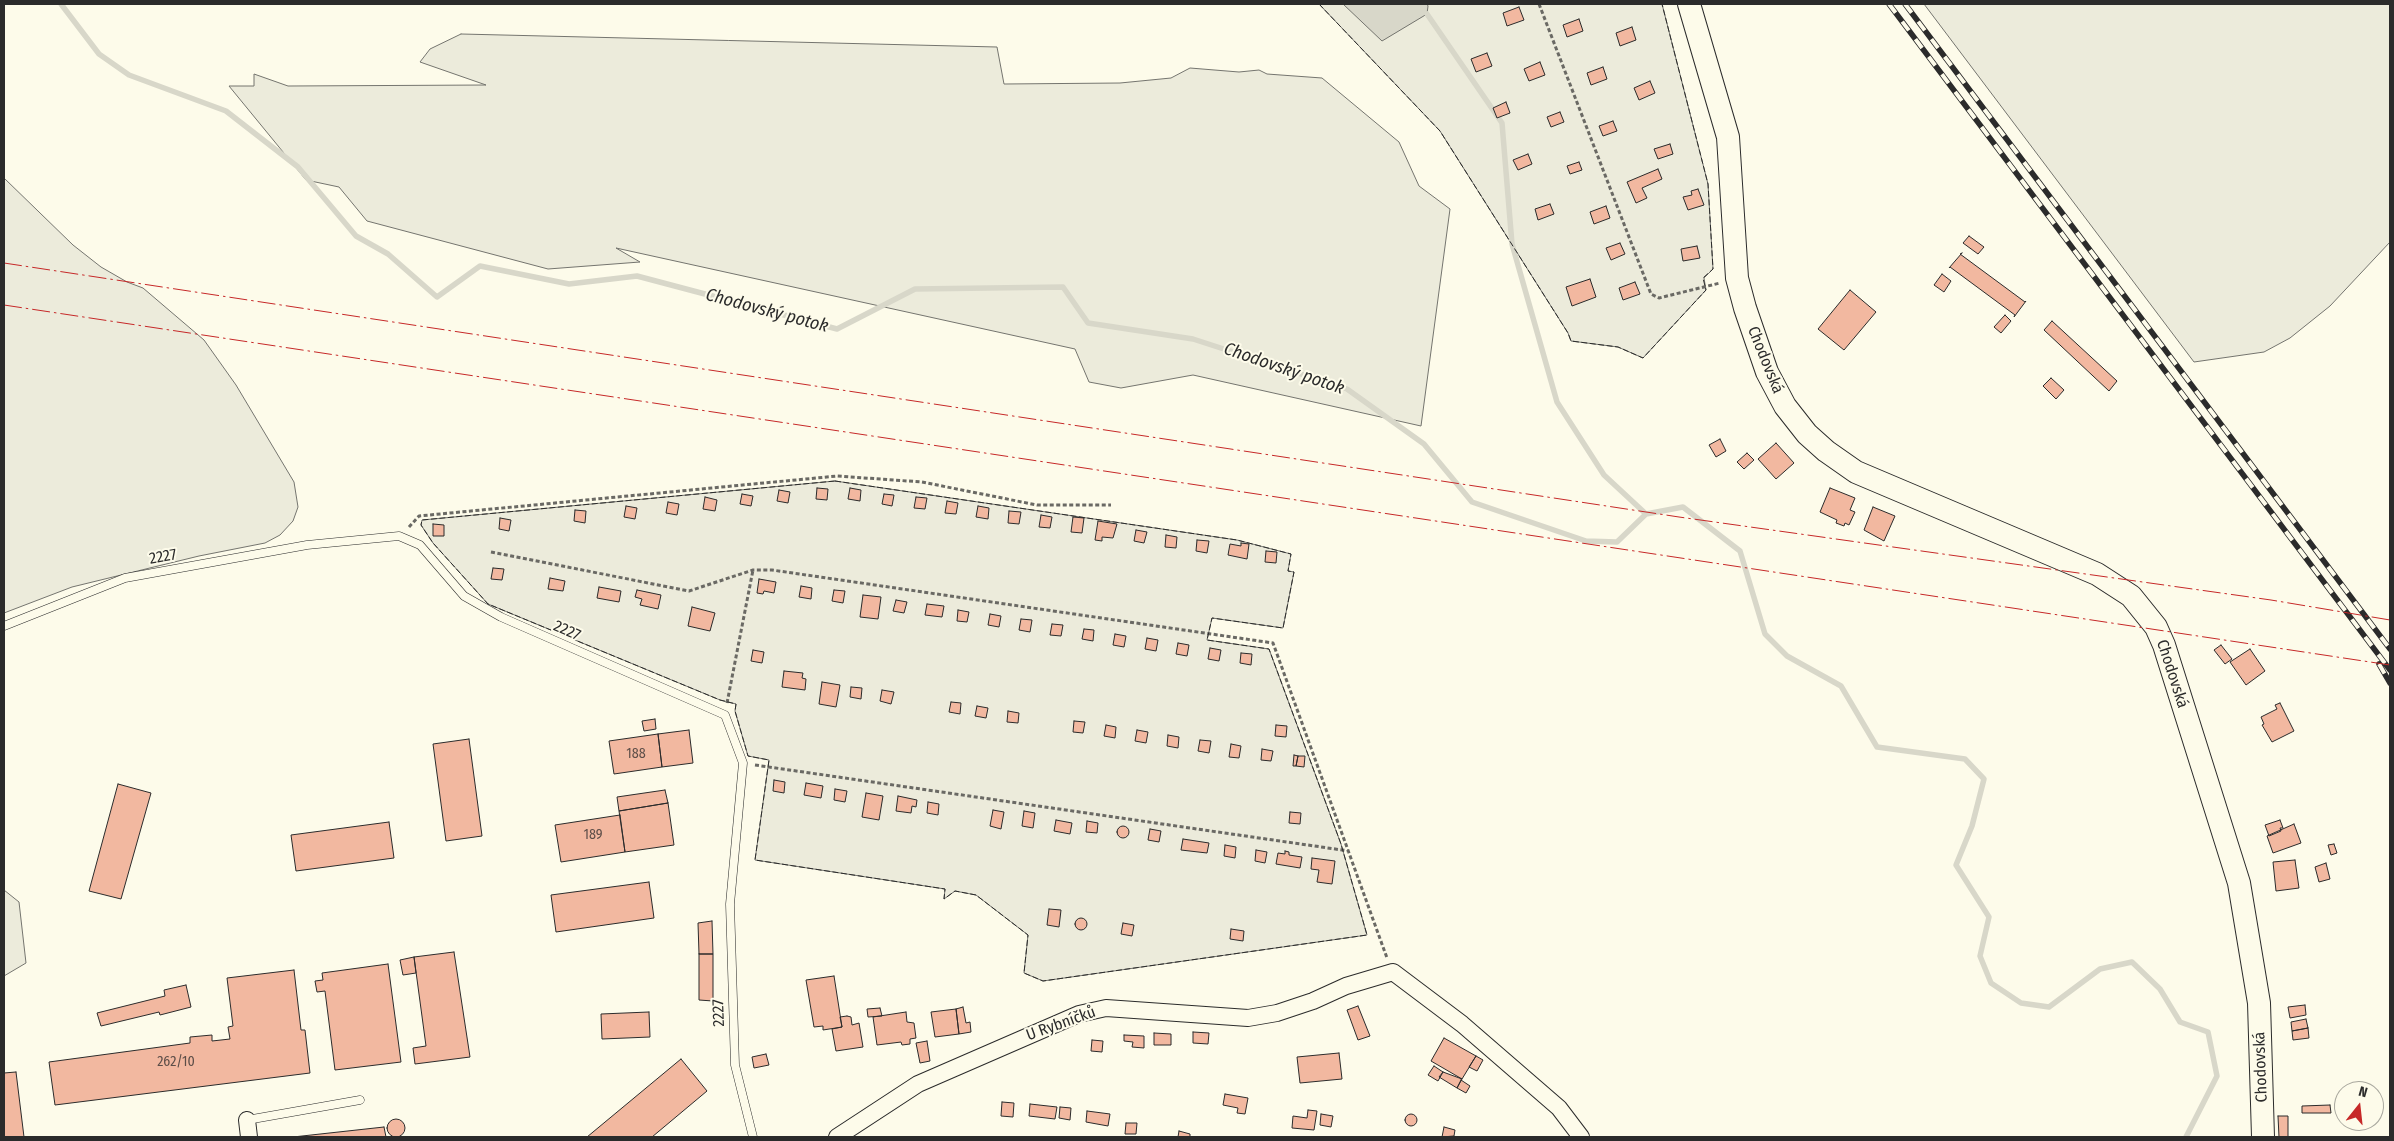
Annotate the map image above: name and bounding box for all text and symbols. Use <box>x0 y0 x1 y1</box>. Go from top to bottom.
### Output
water label: Chodovský potok <box>703 284 831 338</box>
street label: Chodovská <box>1743 324 1787 396</box>
water label: Chodovský potok <box>1221 338 1347 400</box>
street label: 2227 <box>148 545 178 569</box>
street label: 2227 <box>551 617 583 645</box>
street label: Chodovská <box>2152 637 2192 711</box>
house number: 188 <box>626 746 646 762</box>
house number: 189 <box>583 827 603 843</box>
street label: 2227 <box>709 999 729 1027</box>
street label: U Rybníčků <box>1024 1003 1098 1045</box>
street label: Chodovská <box>2250 1031 2272 1103</box>
house number: 262/10 <box>157 1054 195 1070</box>
north arrow <box>2334 1081 2384 1131</box>
text: N <box>2357 1083 2369 1101</box>

